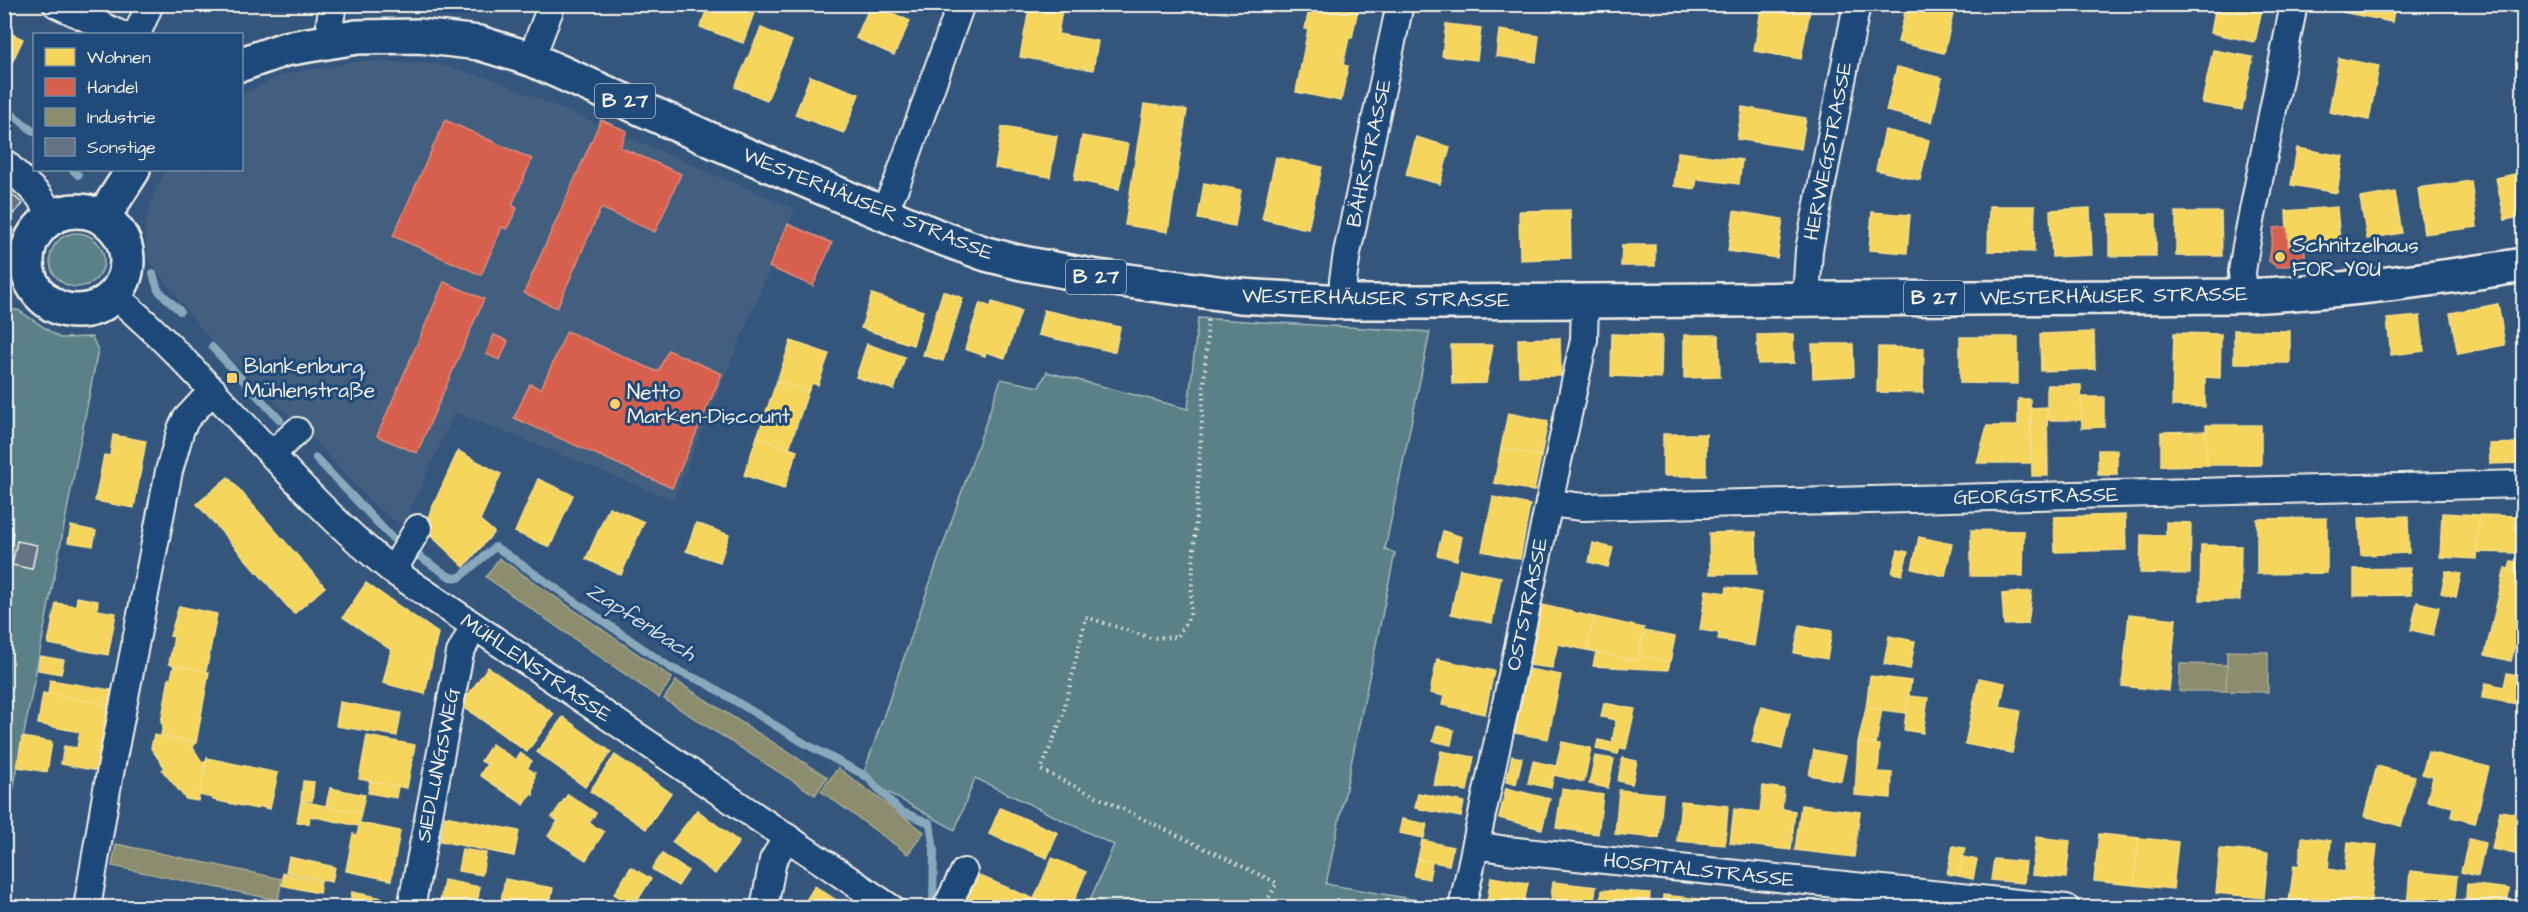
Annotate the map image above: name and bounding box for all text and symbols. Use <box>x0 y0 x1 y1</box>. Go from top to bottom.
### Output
legend <box>33 33 243 171</box>
text: Wohnen <box>87 45 151 70</box>
street label: HERWEGSTRASSE <box>1796 59 1860 243</box>
text: Handel <box>87 75 138 100</box>
street label: BÄHRSTRASSE <box>1339 76 1399 230</box>
road number: B 27 <box>595 84 655 118</box>
text: Industrie <box>87 105 156 130</box>
text: Sonstige <box>87 135 156 161</box>
street label: WESTERHÄUSER STRASSE <box>738 140 998 268</box>
place label: Schnitzelhaus FOR YOU <box>2292 231 2419 284</box>
marker: Schnitzelhaus FOR YOU <box>2273 250 2287 264</box>
road number: B 27 <box>1066 260 1126 294</box>
street label: WESTERHÄUSER STRASSE <box>1980 279 2249 313</box>
street label: WESTERHÄUSER STRASSE <box>1242 281 1511 315</box>
road number: B 27 <box>1904 281 1964 315</box>
place label: Blankenburg, Mühlenstraße <box>244 352 375 405</box>
marker: Blankenburg, Mühlenstraße <box>225 371 239 385</box>
place label: Netto Marken-Discount <box>627 378 791 431</box>
marker: Netto Marken-Discount <box>608 397 622 411</box>
street label: GEORGSTRASSE <box>1953 480 2119 512</box>
street label: OSTSTRASSE <box>1499 534 1555 673</box>
water label: Zapfenbach <box>580 575 703 670</box>
street label: MÜHLENSTRASSE <box>455 607 618 730</box>
street label: SIEDLUNGSWEG <box>409 685 467 845</box>
street label: HOSPITALSTRASSE <box>1602 846 1797 895</box>

